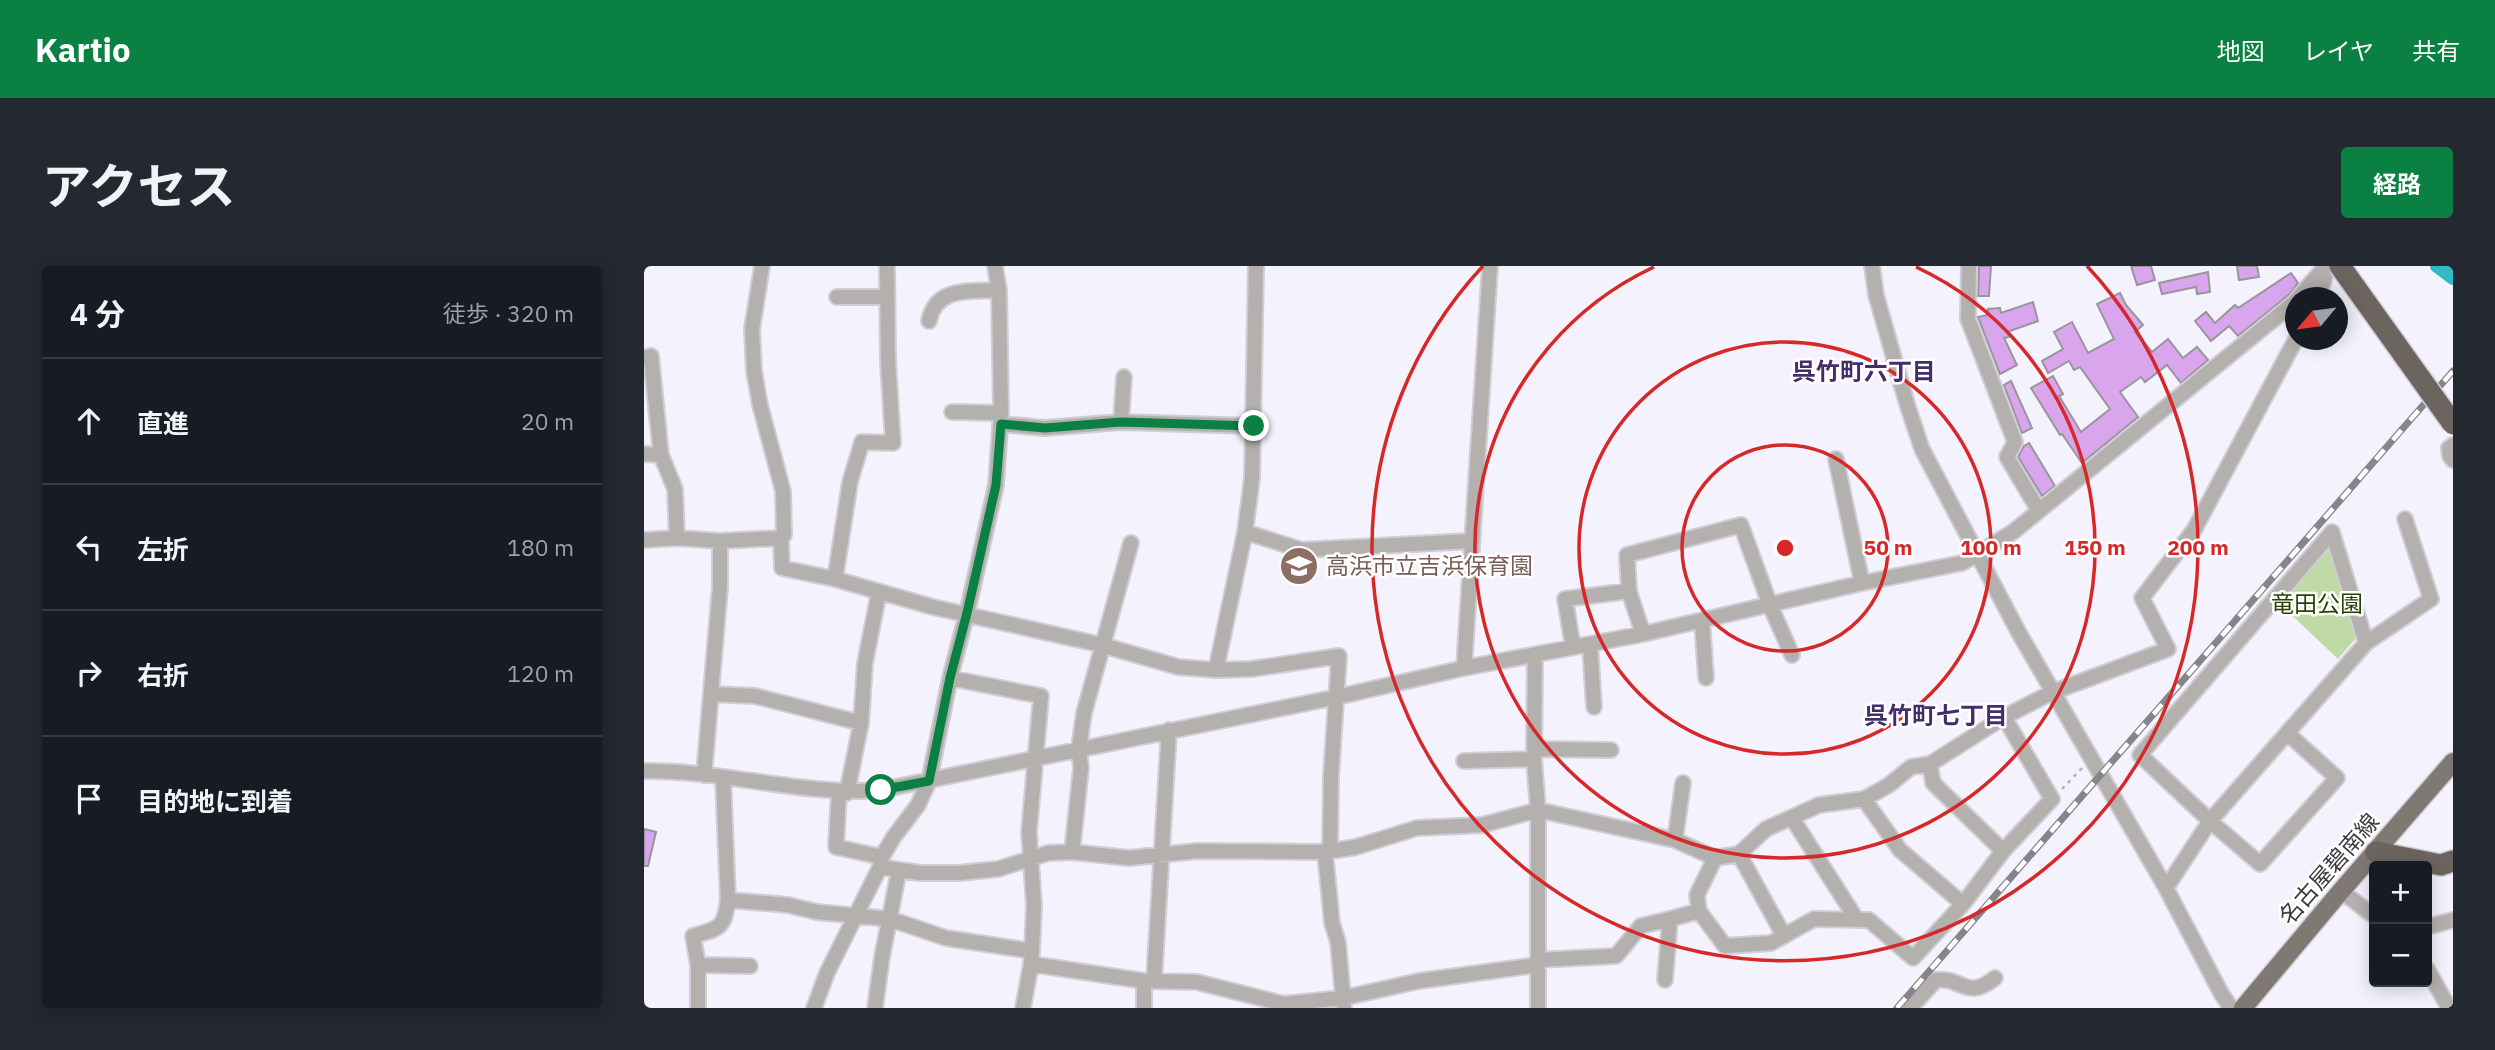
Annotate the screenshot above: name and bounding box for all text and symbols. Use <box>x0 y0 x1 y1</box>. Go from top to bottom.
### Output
text: Kartio <box>35 28 131 71</box>
text: 地図 <box>2217 35 2265 67</box>
text: レイヤ <box>2303 35 2374 67</box>
text: 共有 <box>2412 35 2460 67</box>
button: 経路 <box>2341 147 2453 218</box>
text: アクセス <box>42 154 236 217</box>
north arrow <box>2285 287 2348 350</box>
text: 4 分 <box>70 294 125 333</box>
text: 徒歩 · 320 m <box>443 298 574 328</box>
district label: 呉竹町六丁目 <box>1792 355 1936 387</box>
icon: ahead <box>70 402 108 440</box>
text: 直進 <box>137 406 189 440</box>
text: 20 m <box>521 406 574 436</box>
route end <box>1238 410 1269 441</box>
icon: left <box>70 528 108 566</box>
text: 左折 <box>137 532 189 566</box>
text: 180 m <box>507 532 574 562</box>
text: 50 m <box>1864 533 1912 561</box>
text: 100 m <box>1960 533 2022 561</box>
text: 150 m <box>2064 533 2126 561</box>
text: 200 m <box>2167 533 2229 561</box>
centre of rings <box>1773 536 1797 560</box>
school or university icon: 高浜市立吉浜保育園 <box>1278 545 1320 587</box>
place label: 高浜市立吉浜保育園 <box>1326 550 1533 580</box>
park label: 竜田公園 <box>2271 588 2363 618</box>
icon: right <box>70 654 108 692</box>
text: 右折 <box>137 658 189 692</box>
text: 120 m <box>507 658 574 688</box>
district label: 呉竹町七丁目 <box>1864 699 2008 731</box>
route start <box>865 774 896 805</box>
icon: arrive <box>70 780 108 818</box>
text: 目的地に到着 <box>137 784 293 818</box>
street label: 名古屋碧南線 <box>2272 806 2385 930</box>
map controls <box>2369 861 2432 987</box>
button: + <box>2369 861 2432 924</box>
button: − <box>2369 924 2432 987</box>

